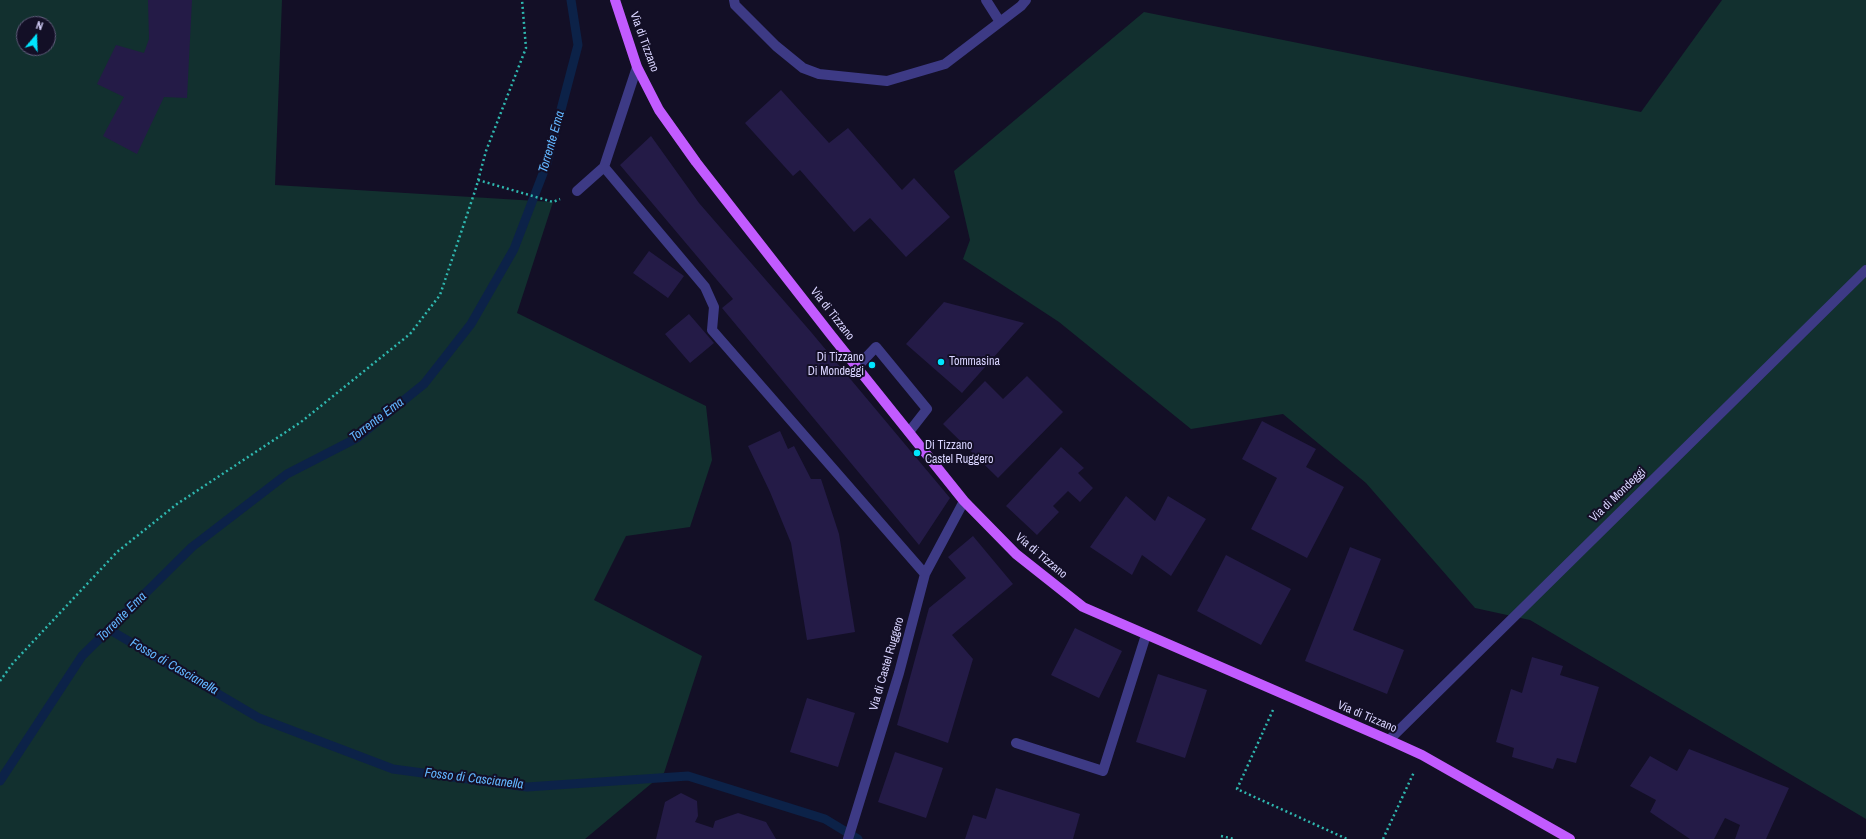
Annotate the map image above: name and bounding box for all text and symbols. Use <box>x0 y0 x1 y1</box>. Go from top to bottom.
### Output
street label: Via di Tizzano <box>626 10 662 74</box>
north arrow <box>16 16 56 56</box>
text: N <box>34 18 45 33</box>
water label: Torrente Ema <box>536 109 568 175</box>
street label: Via di Tizzano <box>807 285 857 343</box>
place label: Di Tizzano Di Mondeggi <box>808 351 864 379</box>
place label: Tommasina <box>949 355 1000 369</box>
marker: Tommasina <box>936 357 946 367</box>
marker: Di Tizzano Di Mondeggi <box>867 360 877 370</box>
water label: Torrente Ema <box>347 395 407 445</box>
place label: Di Tizzano Castel Ruggero <box>925 439 993 467</box>
marker: Di Tizzano Castel Ruggero <box>912 448 922 458</box>
street label: Via di Mondeggi <box>1587 465 1649 525</box>
street label: Via di Tizzano <box>1012 530 1070 582</box>
water label: Torrente Ema <box>94 589 150 645</box>
street label: Via di Castel Ruggero <box>867 616 907 712</box>
water label: Fosso di Cascianella <box>127 635 221 699</box>
street label: Via di Tizzano <box>1335 698 1399 736</box>
water label: Fosso di Cascianella <box>424 765 524 793</box>

